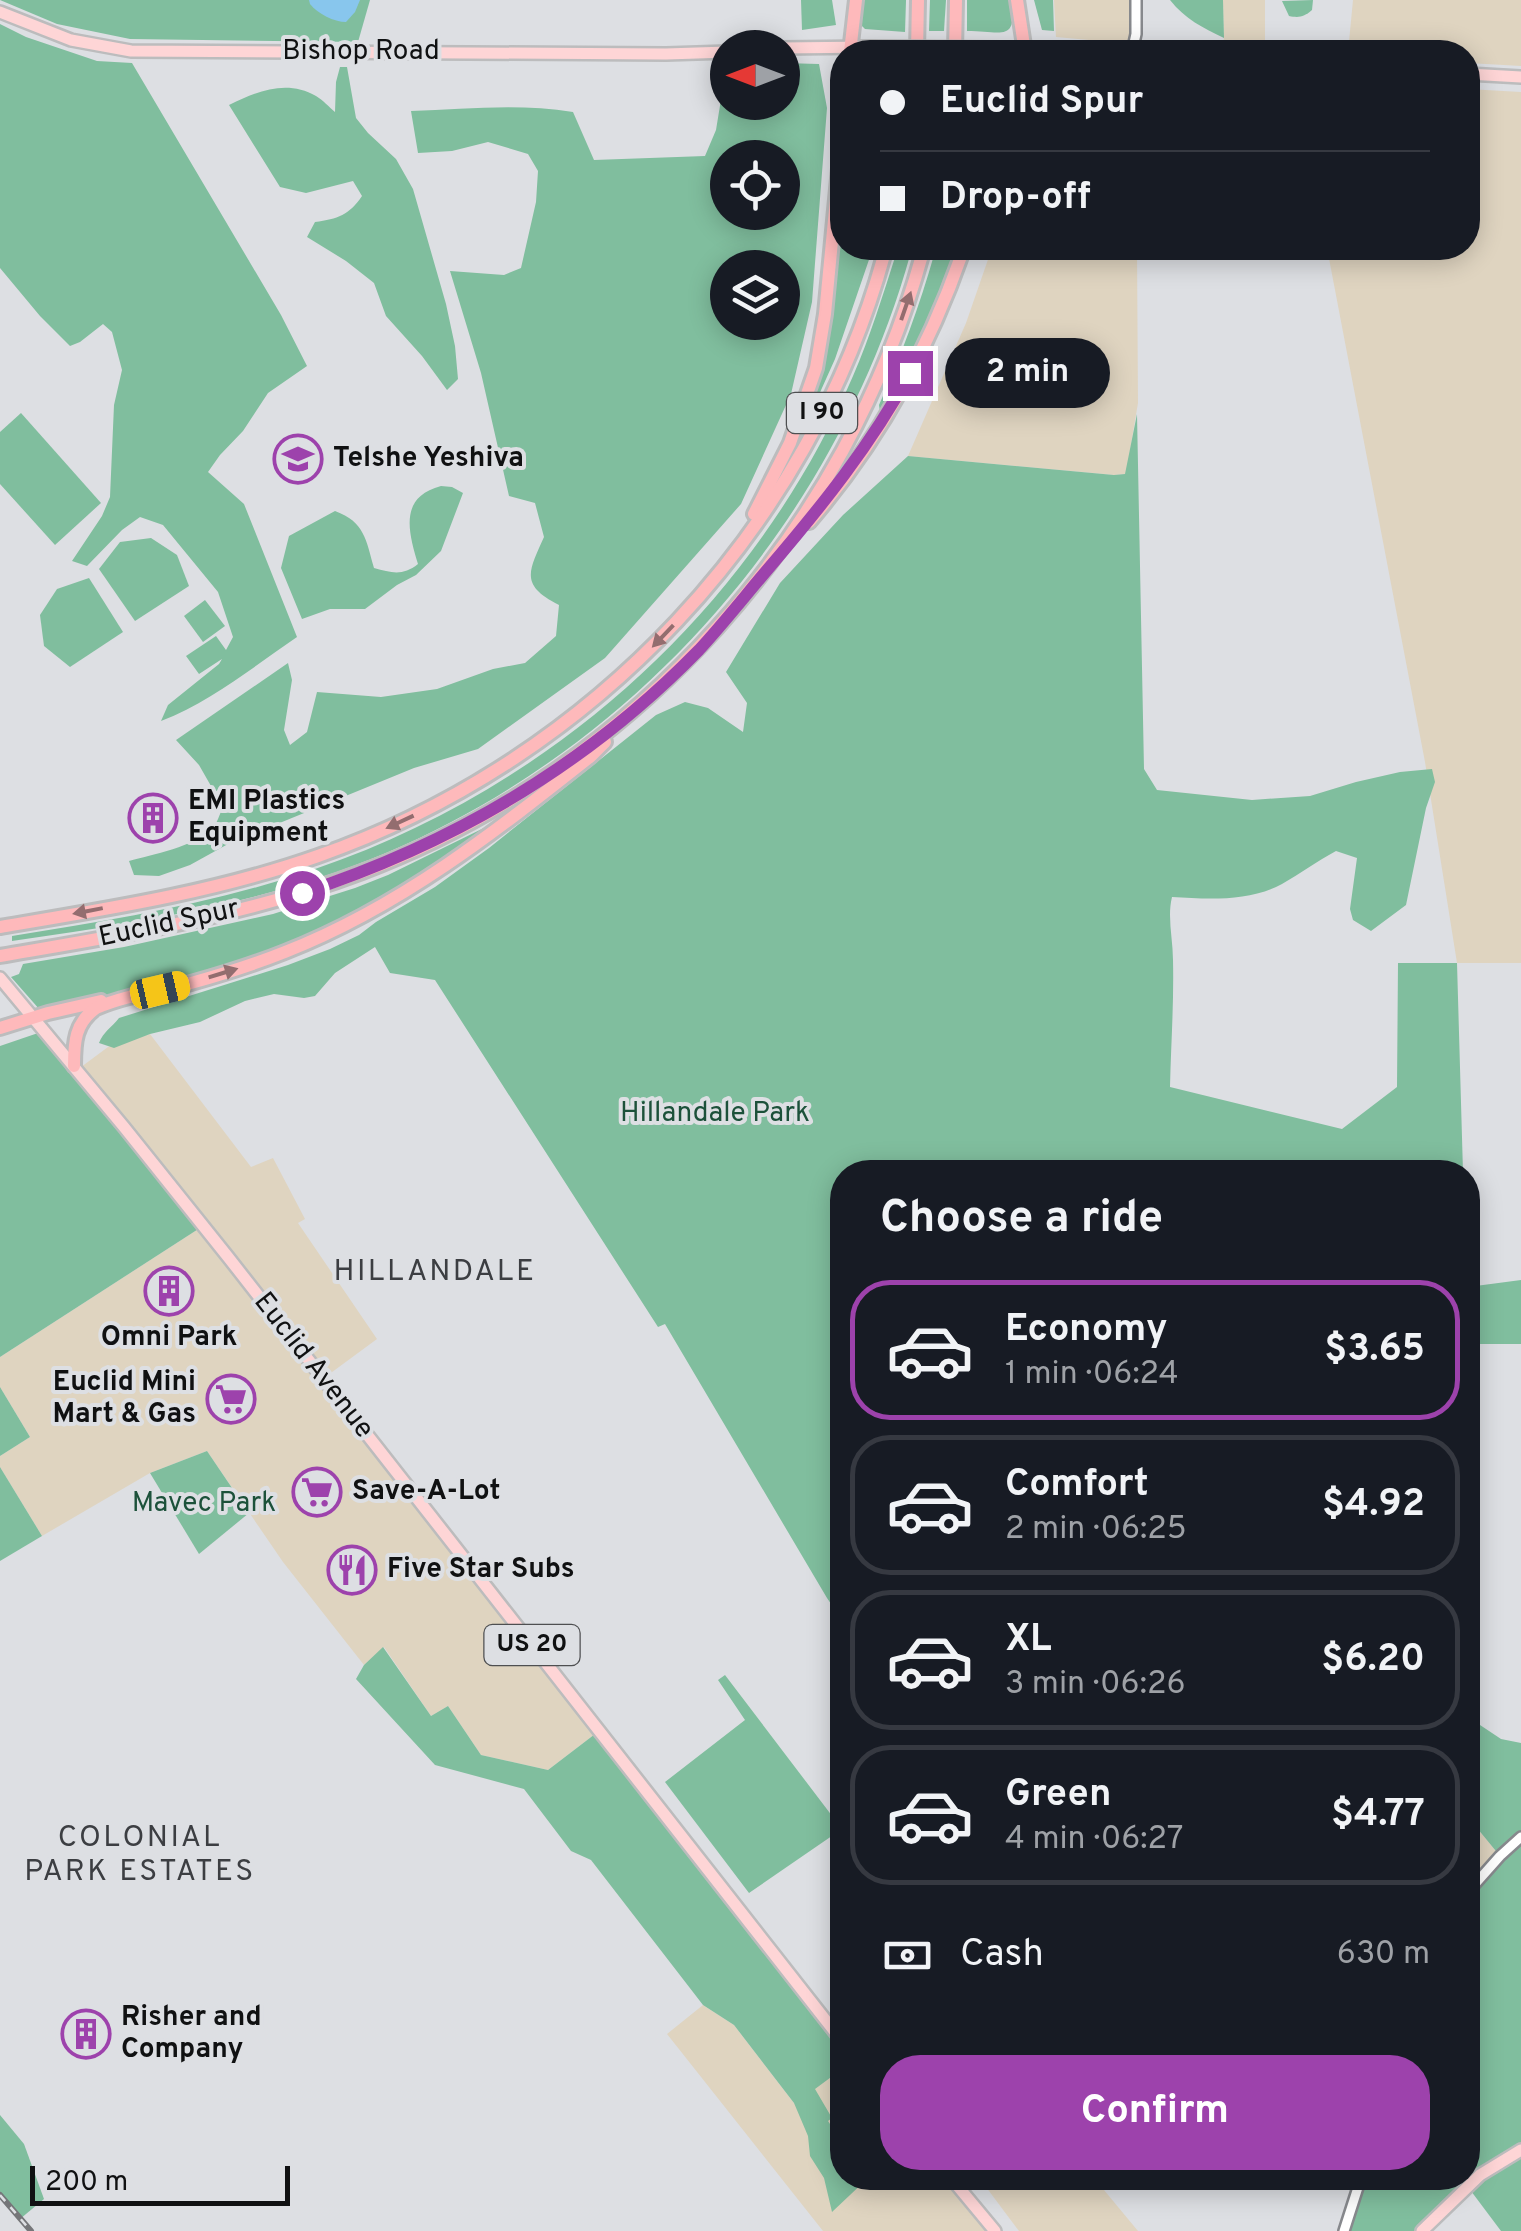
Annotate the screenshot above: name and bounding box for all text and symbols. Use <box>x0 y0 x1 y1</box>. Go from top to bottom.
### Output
north arrow <box>710 30 800 120</box>
map controls <box>710 30 800 340</box>
street label: Bishop Road <box>282 34 440 70</box>
text: Euclid Spur <box>940 78 1143 127</box>
button: locate <box>710 140 800 230</box>
text: Drop-off <box>940 174 1091 223</box>
button: layers <box>710 250 800 340</box>
one-way arrow <box>900 291 915 321</box>
callout: 2 min <box>945 338 1110 408</box>
route end <box>888 351 933 396</box>
text: 2 min <box>986 353 1069 393</box>
road number: I 90 <box>787 393 857 433</box>
school or university icon: Telshe Yeshiva <box>272 433 324 485</box>
place label: Telshe Yeshiva <box>333 441 524 477</box>
one-way arrow <box>652 623 676 647</box>
place label: EMI Plastics Equipment <box>188 784 345 852</box>
building icon: EMI Plastics Equipment <box>127 792 179 844</box>
one-way arrow <box>385 814 414 831</box>
route start <box>280 871 325 916</box>
street label: Euclid Spur <box>96 892 243 956</box>
one-way arrow <box>72 904 103 920</box>
one-way arrow <box>208 965 239 980</box>
car <box>127 969 193 1011</box>
park label: Hillandale Park <box>620 1096 810 1132</box>
text: Choose a ride <box>880 1191 1163 1248</box>
district label: HILLANDALE <box>334 1254 536 1291</box>
building icon: Omni Park <box>143 1265 195 1317</box>
street label: Euclid Avenue <box>245 1286 381 1446</box>
icon: car <box>885 1305 975 1395</box>
text: Economy <box>1005 1306 1167 1355</box>
place label: Omni Park <box>101 1320 237 1356</box>
text: $3.65 <box>1324 1326 1425 1375</box>
text: 1 min · 06:24 <box>1005 1355 1179 1395</box>
place label: Euclid Mini Mart & Gas <box>52 1365 196 1433</box>
supermarket icon: Euclid Mini Mart & Gas <box>205 1373 257 1425</box>
icon: car <box>885 1460 975 1550</box>
text: Comfort <box>1005 1461 1149 1510</box>
supermarket icon: Save-A-Lot <box>291 1466 343 1518</box>
place label: Save-A-Lot <box>352 1474 500 1510</box>
text: $4.92 <box>1322 1481 1425 1530</box>
park label: Mavec Park <box>132 1486 276 1522</box>
text: 2 min · 06:25 <box>1005 1510 1187 1550</box>
restaurant icon: Five Star Subs <box>326 1544 378 1596</box>
place label: Five Star Subs <box>387 1552 574 1588</box>
icon: car <box>885 1615 975 1705</box>
text: XL <box>1005 1616 1052 1665</box>
road number: US 20 <box>484 1625 580 1665</box>
text: $6.20 <box>1321 1636 1425 1685</box>
text: 3 min · 06:26 <box>1005 1665 1186 1705</box>
icon: car <box>885 1770 975 1860</box>
text: Green <box>1005 1771 1111 1820</box>
text: $4.77 <box>1331 1791 1425 1840</box>
district label: COLONIAL PARK ESTATES <box>24 1820 256 1891</box>
text: 4 min · 06:27 <box>1005 1820 1184 1860</box>
icon: cash <box>880 1928 935 1983</box>
text: Cash <box>960 1931 1044 1980</box>
text: 630 m <box>1337 1935 1430 1975</box>
place label: Risher and Company <box>121 2000 262 2068</box>
building icon: Risher and Company <box>60 2008 112 2060</box>
button: Confirm <box>880 2055 1430 2170</box>
scale bar <box>30 2161 290 2206</box>
text: 200 m <box>45 2165 128 2201</box>

